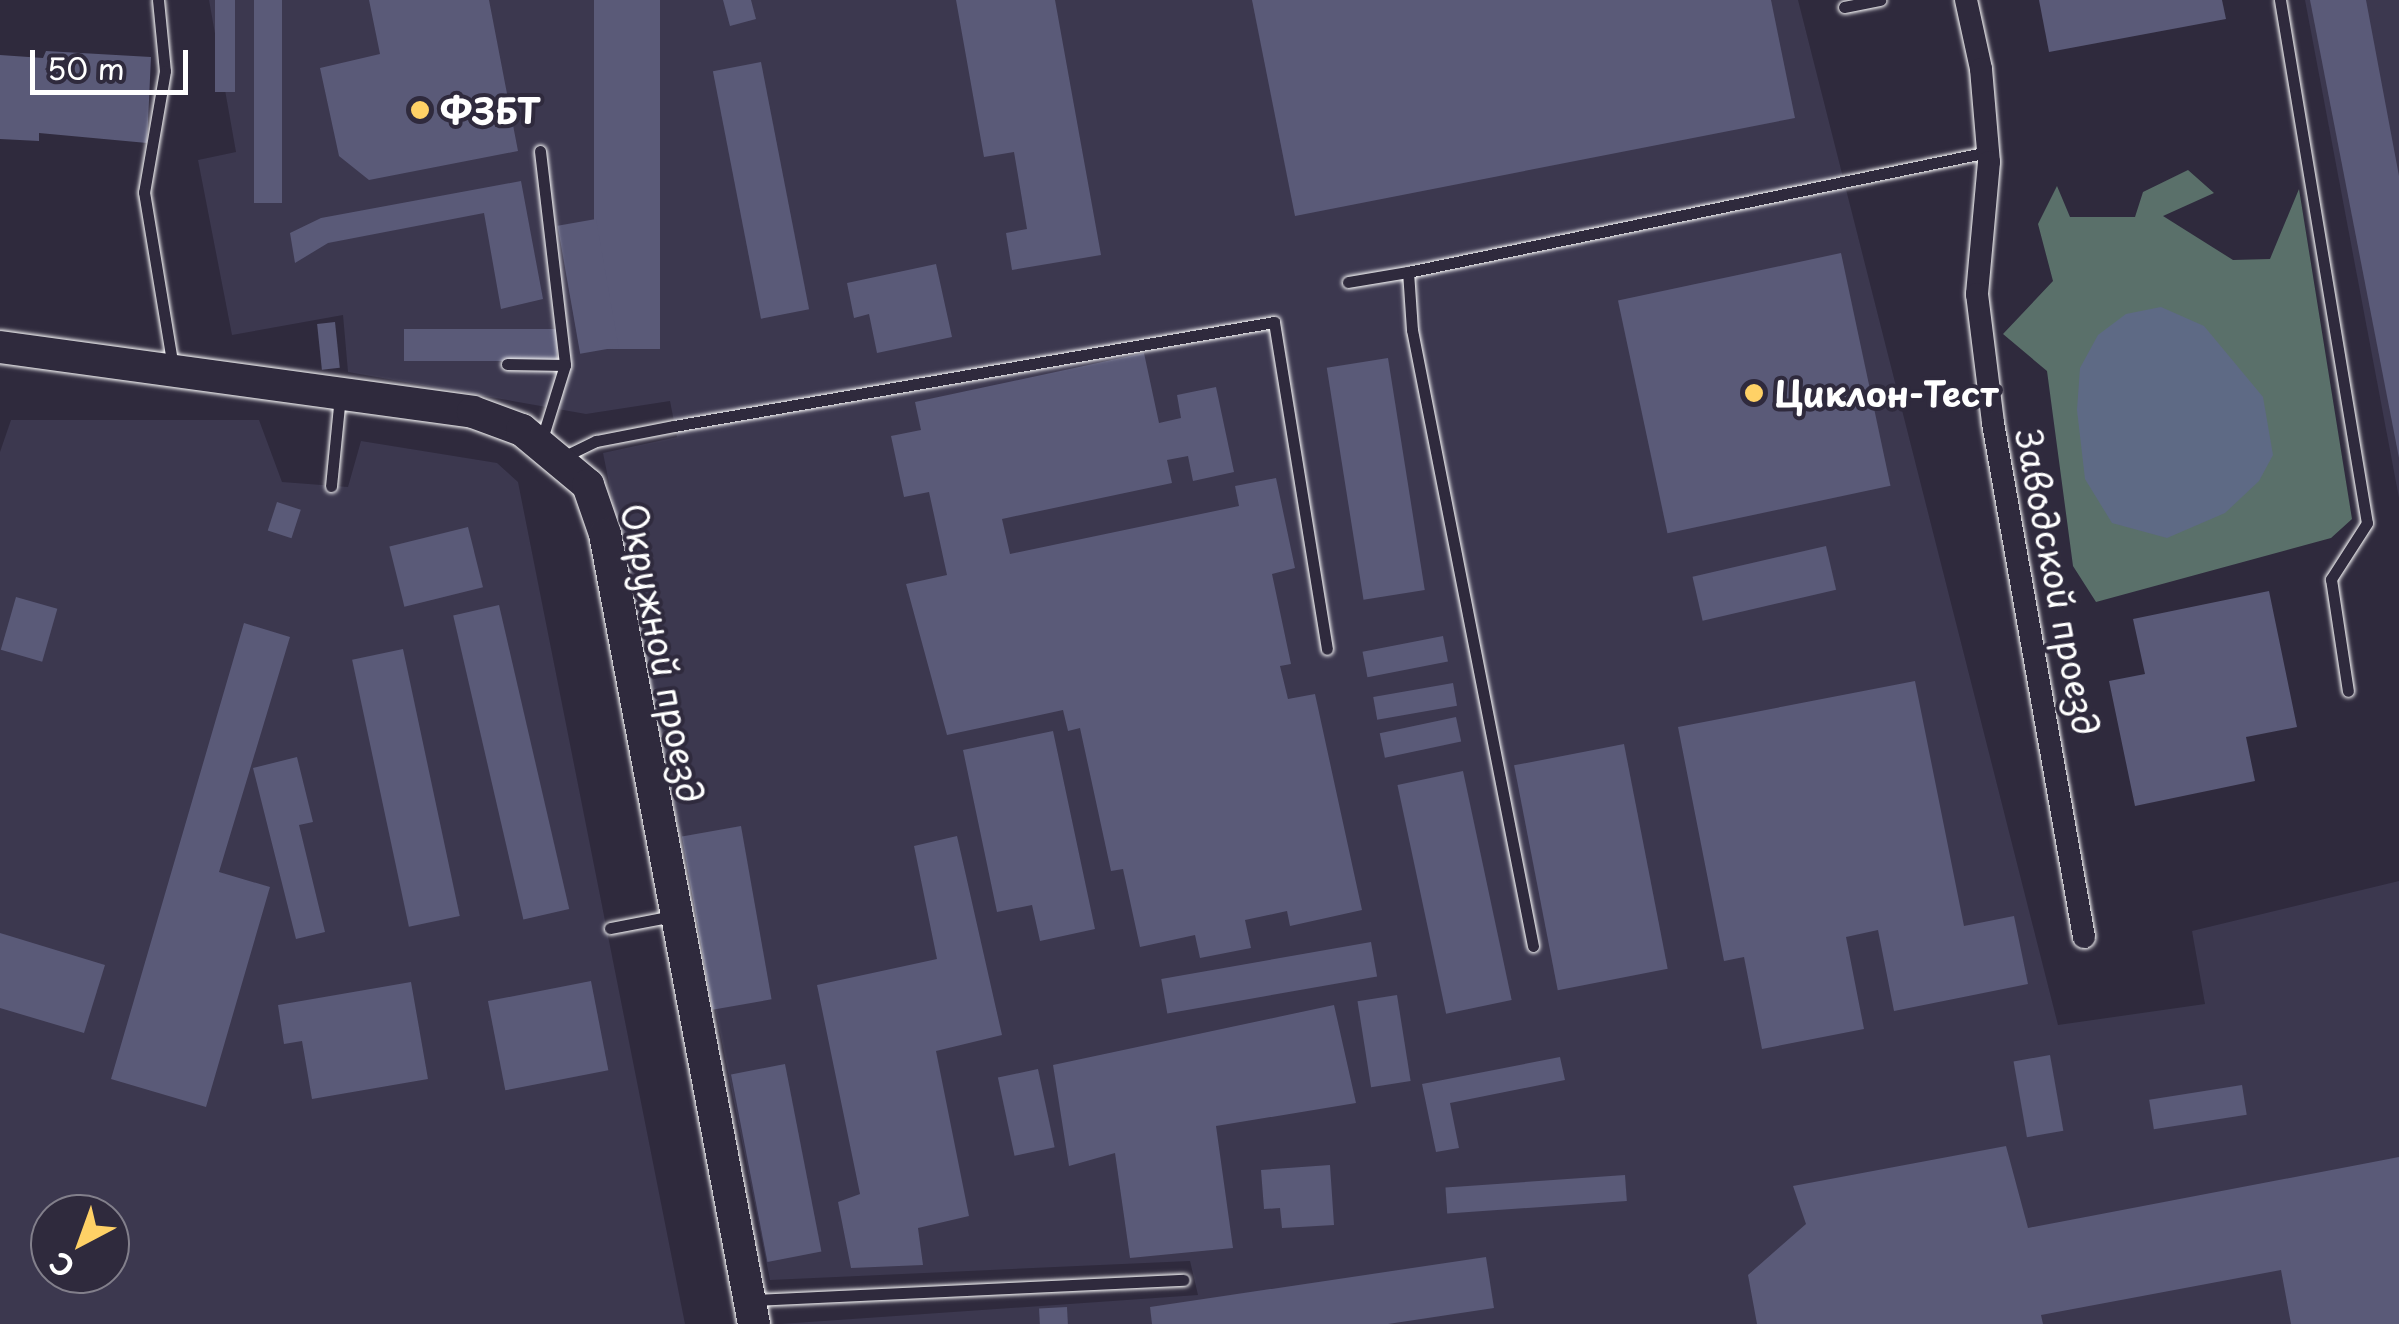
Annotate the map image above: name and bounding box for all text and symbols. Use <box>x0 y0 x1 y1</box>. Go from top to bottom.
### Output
scale bar <box>35 30 192 92</box>
text: 50 m <box>47 45 125 90</box>
place label: ФЗБТ <box>440 89 540 131</box>
marker: ФЗБТ <box>409 99 431 121</box>
place label: Циклон-Тест <box>1774 372 1998 414</box>
marker: Циклон-Тест <box>1743 382 1765 404</box>
street label: Заводской проезд <box>2008 425 2108 739</box>
street label: Окружной проезд <box>613 499 713 807</box>
north arrow <box>30 1194 130 1294</box>
text: С <box>39 1242 83 1289</box>

